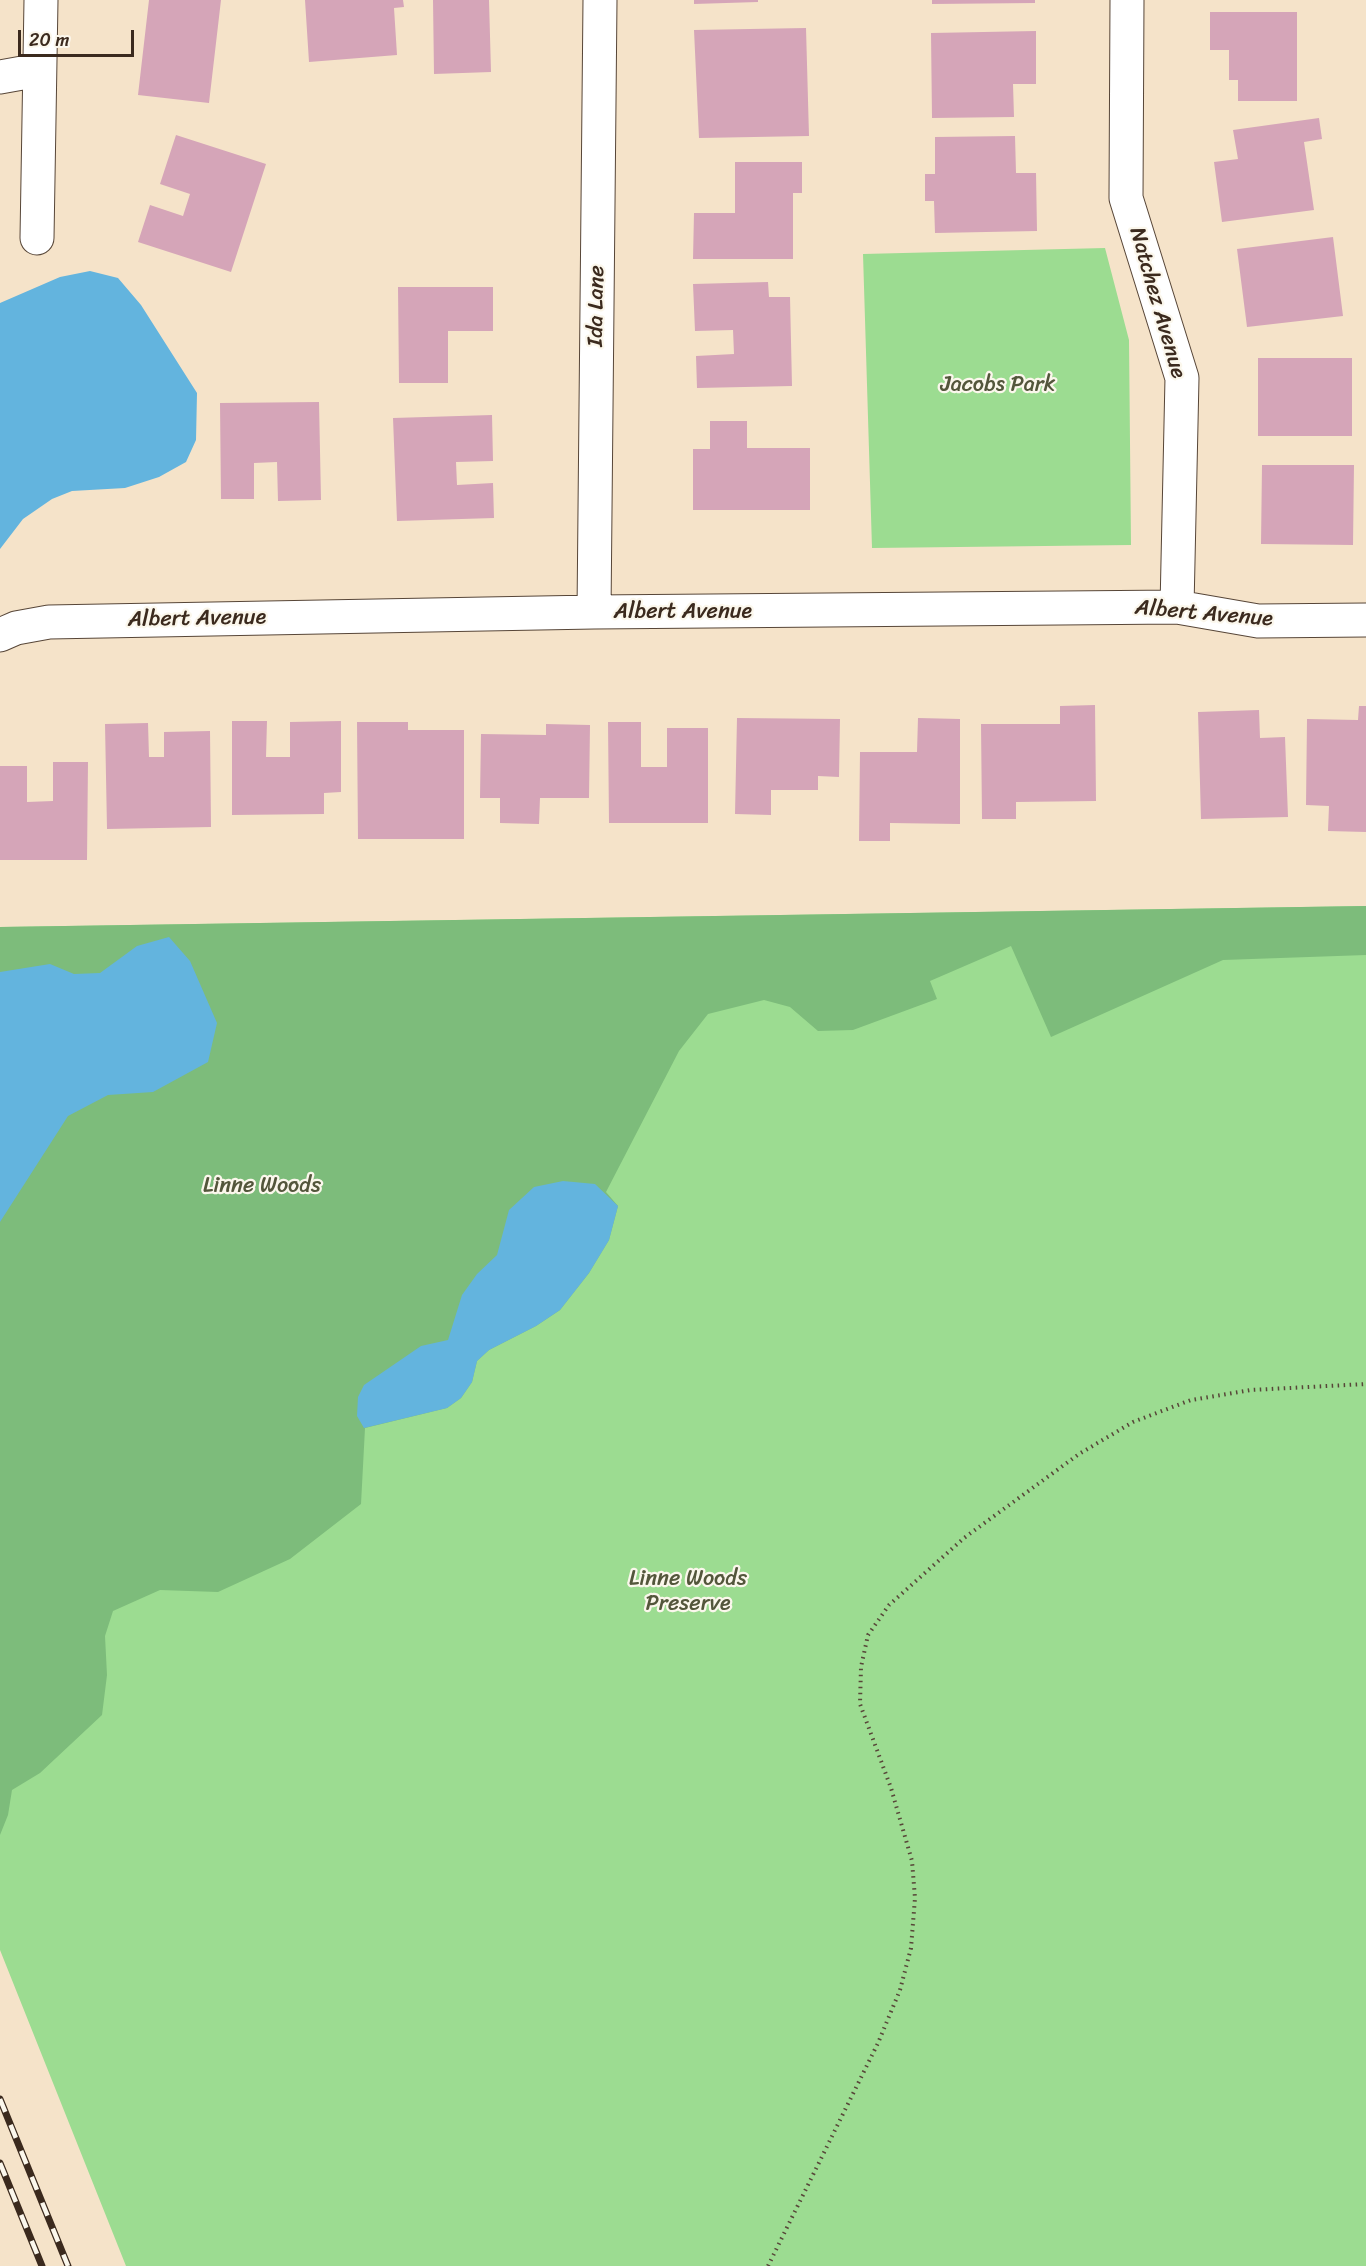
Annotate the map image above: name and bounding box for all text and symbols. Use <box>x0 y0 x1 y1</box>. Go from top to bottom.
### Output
scale bar <box>21 18 136 56</box>
text: 20 m <box>29 24 69 56</box>
street label: Natchez Avenue <box>1123 224 1191 382</box>
street label: Ida Lane <box>583 265 611 347</box>
park label: Jacobs Park <box>940 372 1056 398</box>
street label: Albert Avenue <box>1134 595 1274 633</box>
street label: Albert Avenue <box>614 599 752 625</box>
street label: Albert Avenue <box>128 605 266 633</box>
park label: Linne Woods <box>203 1173 321 1199</box>
park label: Linne Woods Preserve <box>629 1566 747 1618</box>

